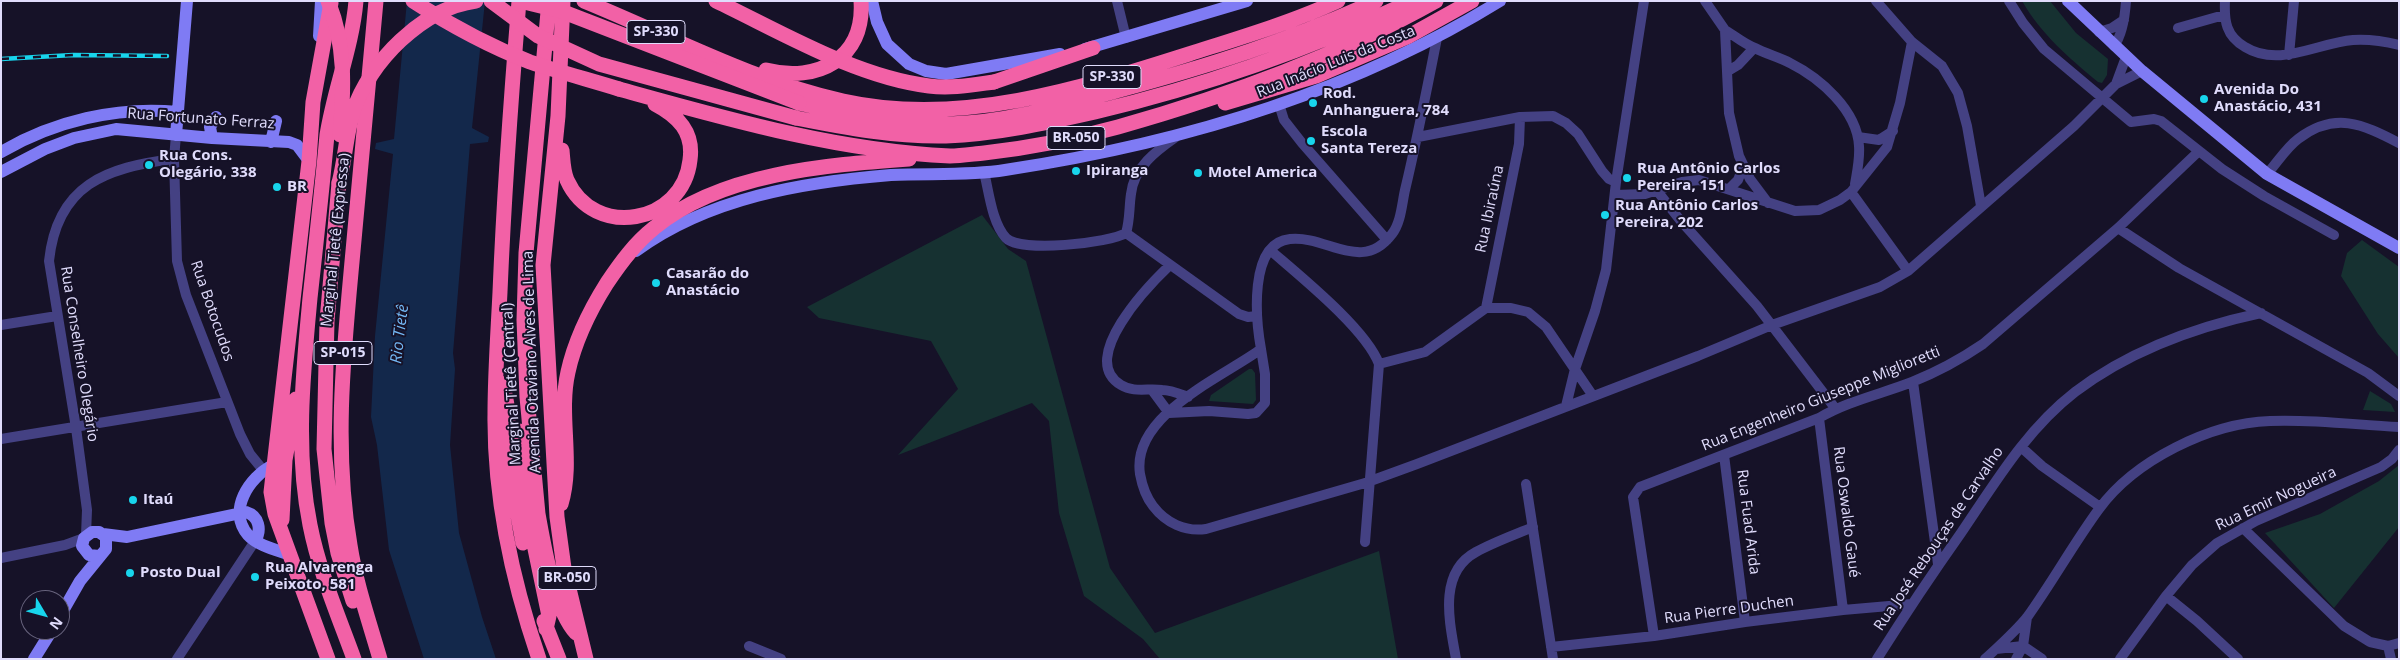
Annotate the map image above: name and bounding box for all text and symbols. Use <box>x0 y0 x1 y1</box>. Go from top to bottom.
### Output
road number: SP-330 <box>627 21 685 44</box>
street label: Rua Inácio Luis da Costa <box>1254 22 1418 102</box>
road number: SP-330 <box>1083 66 1141 88</box>
place label: Avenida Do Anastácio, 431 <box>2214 81 2322 116</box>
place label: Rod. Anhanguera, 784 <box>1323 85 1449 120</box>
marker: Avenida Do Anastácio, 431 <box>2198 93 2210 105</box>
marker: Rod. Anhanguera, 784 <box>1307 97 1319 109</box>
street label: Rua Fortunato Ferraz <box>127 105 275 133</box>
place label: Escola Santa Tereza <box>1321 123 1417 158</box>
road number: BR-050 <box>1047 126 1105 150</box>
marker: Escola Santa Tereza <box>1305 135 1317 147</box>
place label: Rua Cons. Olegário, 338 <box>159 147 256 182</box>
street label: Marginal Tietê (Expressa) <box>318 152 354 328</box>
marker: Rua Cons. Olegário, 338 <box>143 159 155 171</box>
place label: Rua Antônio Carlos Pereira, 151 <box>1637 160 1780 195</box>
place label: Ipiranga <box>1086 162 1148 180</box>
place label: Motel America <box>1208 164 1317 182</box>
street label: Rua Ibiraúna <box>1472 164 1508 254</box>
marker: Ipiranga <box>1070 165 1082 177</box>
marker: Motel America <box>1192 167 1204 179</box>
marker: Rua Antônio Carlos Pereira, 151 <box>1621 172 1633 184</box>
place label: BR <box>287 178 307 196</box>
marker: BR <box>271 181 283 193</box>
place label: Rua Antônio Carlos Pereira, 202 <box>1615 197 1758 232</box>
marker: Rua Antônio Carlos Pereira, 202 <box>1599 209 1611 221</box>
street label: Avenida Otaviano Alves de Lima <box>519 251 545 473</box>
street label: Rua Botocudos <box>186 258 238 364</box>
street label: Rua Conselheiro Olegário <box>56 265 102 443</box>
place label: Casarão do Anastácio <box>666 265 749 300</box>
marker: Casarão do Anastácio <box>650 277 662 289</box>
street label: Marginal Tietê (Central) <box>499 302 525 466</box>
water label: Rio Tietê <box>387 303 413 365</box>
road number: SP-015 <box>314 342 372 364</box>
street label: Rua Engenheiro Giuseppe Miglioretti <box>1699 343 1943 455</box>
street label: Rua José Rebouças de Carvalho <box>1871 444 2007 634</box>
street label: Rua Oswaldo Gaué <box>1829 445 1863 579</box>
street label: Rua Emir Nogueira <box>2213 463 2339 535</box>
street label: Rua Fuad Arida <box>1733 468 1763 576</box>
place label: Itaú <box>143 491 173 509</box>
marker: Itaú <box>127 494 139 506</box>
place label: Rua Alvarenga Peixoto, 581 <box>265 559 373 594</box>
place label: Posto Dual <box>140 564 220 582</box>
road number: BR-050 <box>538 566 596 590</box>
marker: Posto Dual <box>124 567 136 579</box>
marker: Rua Alvarenga Peixoto, 581 <box>249 571 261 583</box>
north arrow <box>20 590 70 640</box>
street label: Rua Pierre Duchen <box>1663 592 1795 628</box>
text: N <box>46 613 68 634</box>

